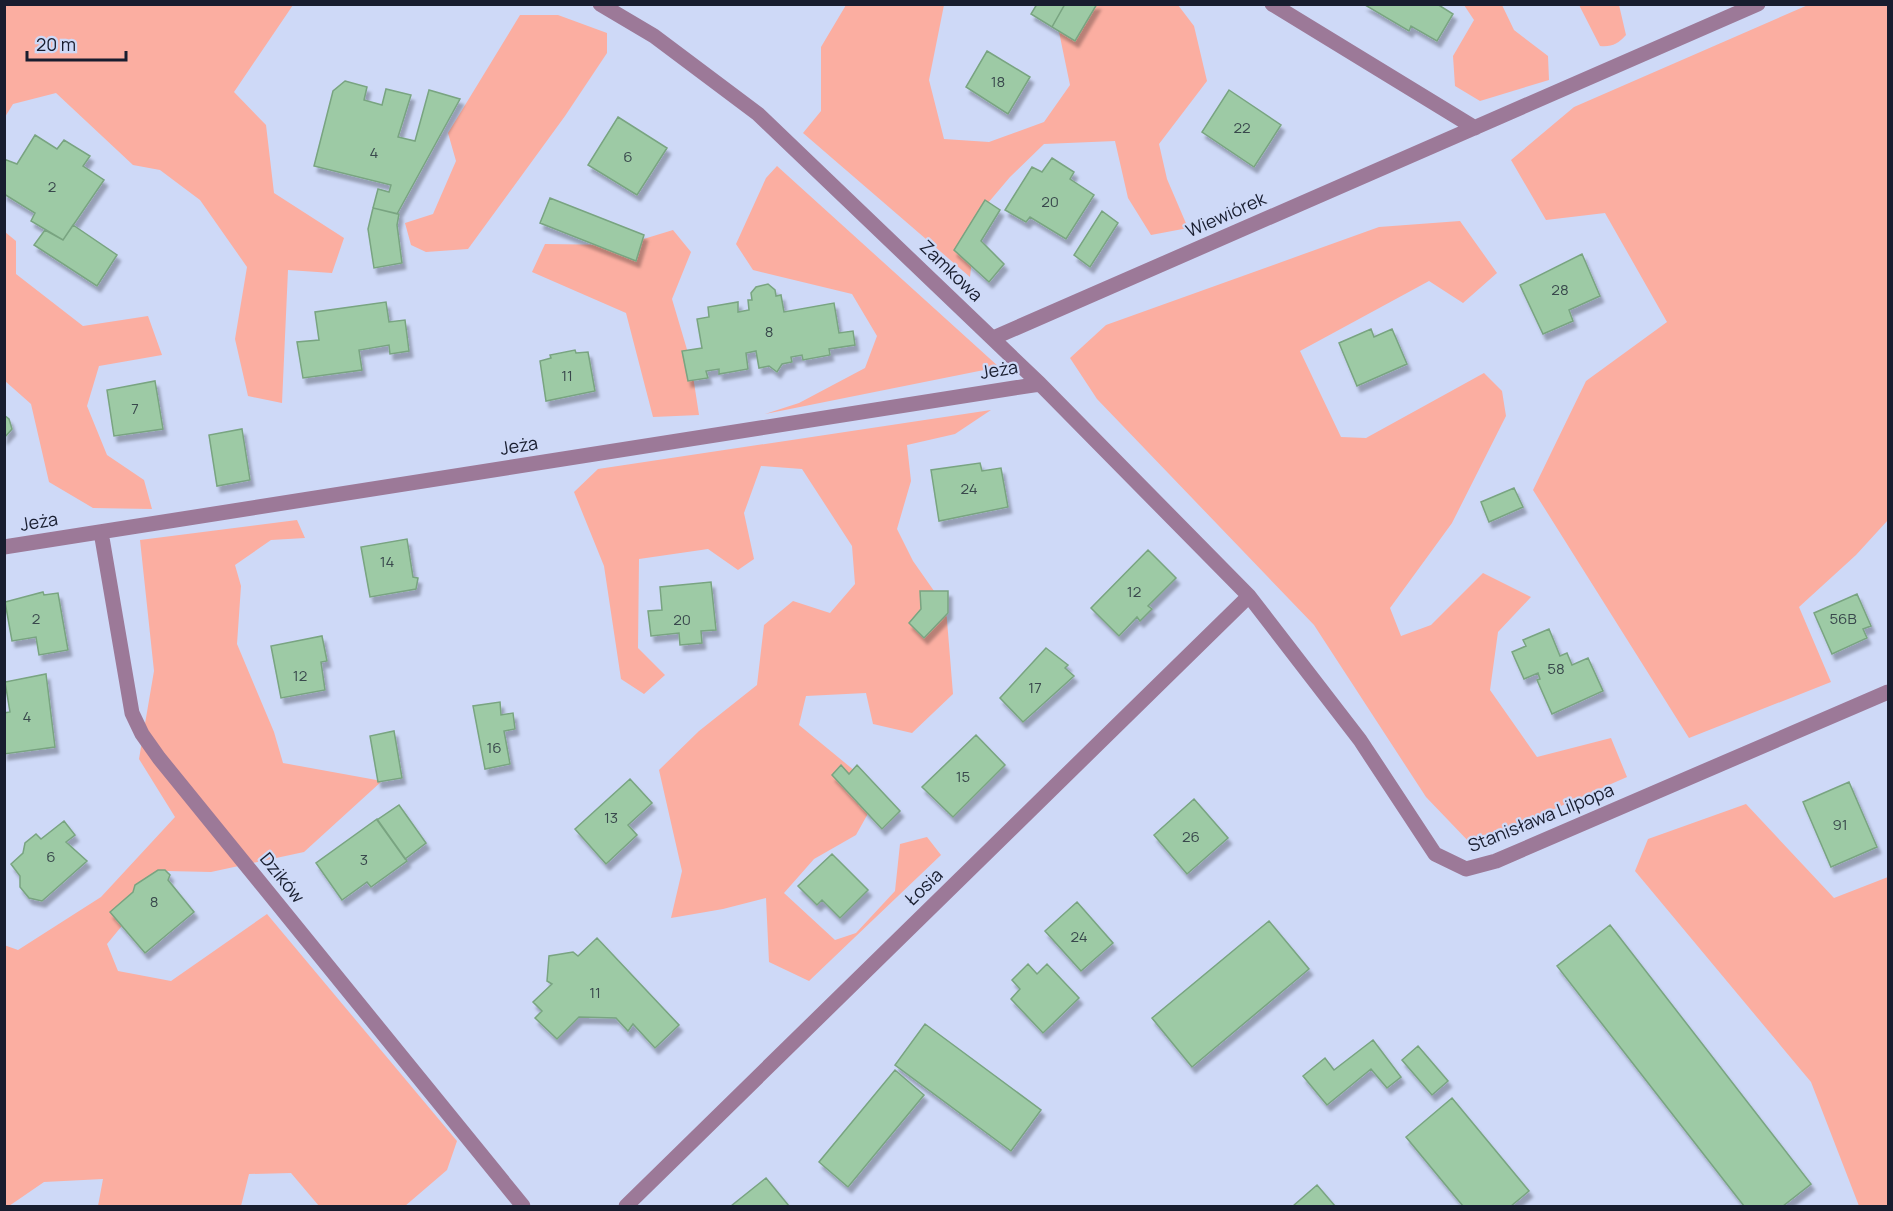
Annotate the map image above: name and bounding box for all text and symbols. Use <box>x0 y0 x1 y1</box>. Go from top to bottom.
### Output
scale bar <box>27 24 126 62</box>
text: 20 m <box>36 32 76 56</box>
house number: 18 <box>991 71 1005 92</box>
house number: 22 <box>1233 117 1251 138</box>
house number: 4 <box>370 142 379 163</box>
house number: 6 <box>623 146 633 167</box>
house number: 2 <box>48 176 56 197</box>
street label: Wiewiórek <box>1182 185 1270 242</box>
house number: 20 <box>1041 191 1059 212</box>
street label: Zamkowa <box>915 234 988 306</box>
house number: 28 <box>1551 279 1569 300</box>
house number: 8 <box>765 321 773 342</box>
street label: Jeża <box>978 354 1019 384</box>
house number: 11 <box>561 365 573 386</box>
house number: 7 <box>131 398 139 419</box>
street label: Jeża <box>498 430 539 460</box>
house number: 24 <box>960 478 978 499</box>
street label: Jeża <box>18 506 59 536</box>
house number: 14 <box>380 551 394 572</box>
house number: 12 <box>1127 581 1141 602</box>
house number: 2 <box>32 608 40 629</box>
house number: 56B <box>1829 608 1857 629</box>
house number: 20 <box>673 609 691 630</box>
house number: 58 <box>1547 658 1565 679</box>
house number: 12 <box>293 665 307 686</box>
house number: 17 <box>1028 677 1042 698</box>
house number: 4 <box>23 706 32 727</box>
house number: 16 <box>486 737 502 758</box>
house number: 15 <box>956 766 970 787</box>
street label: Stanisława Lilpopa <box>1464 777 1617 857</box>
house number: 13 <box>604 807 618 828</box>
house number: 91 <box>1832 814 1848 835</box>
house number: 26 <box>1182 826 1200 847</box>
house number: 6 <box>46 846 56 867</box>
street label: Dzików <box>255 847 311 908</box>
house number: 3 <box>360 849 368 870</box>
street label: Łosia <box>899 863 947 910</box>
house number: 8 <box>150 891 158 912</box>
house number: 24 <box>1070 926 1088 947</box>
house number: 11 <box>589 982 601 1003</box>

